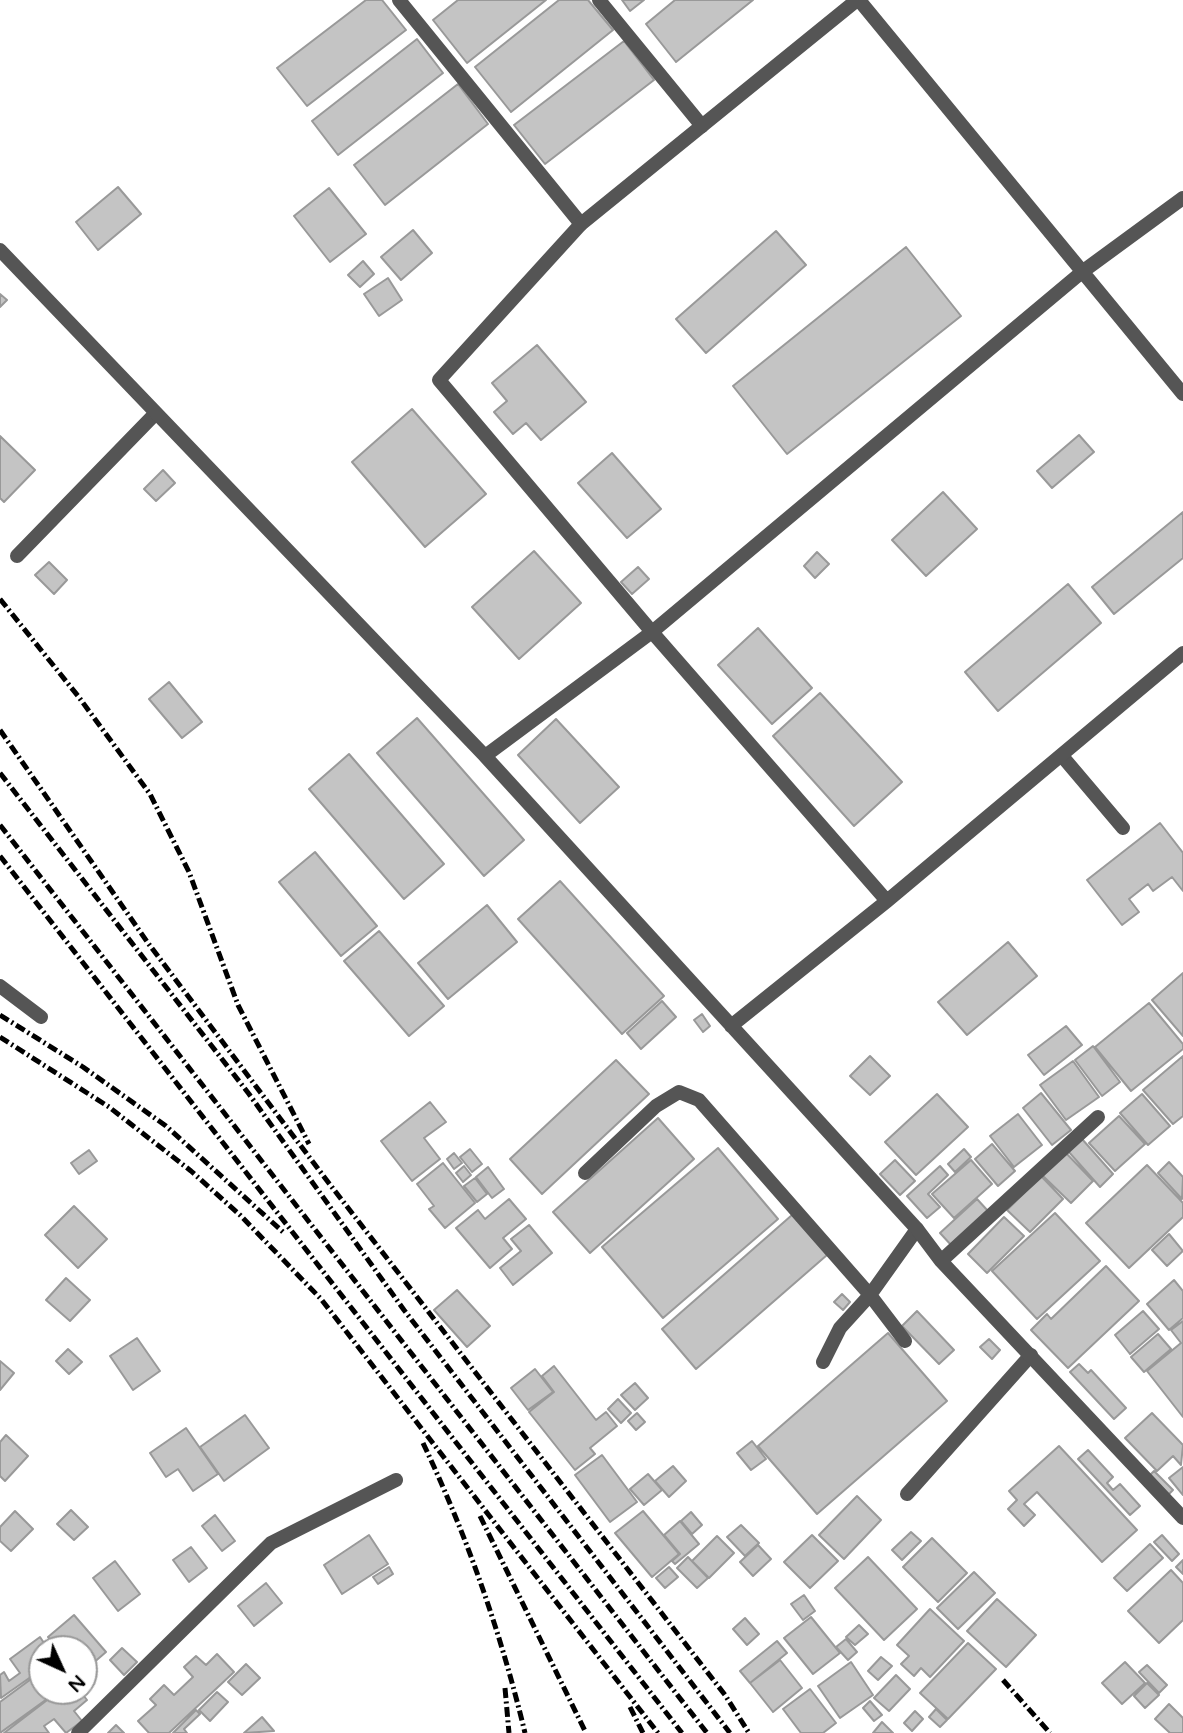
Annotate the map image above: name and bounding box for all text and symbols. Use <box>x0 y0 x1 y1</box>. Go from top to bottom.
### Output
north arrow <box>28 1635 98 1705</box>
text: N <box>63 1670 90 1697</box>

